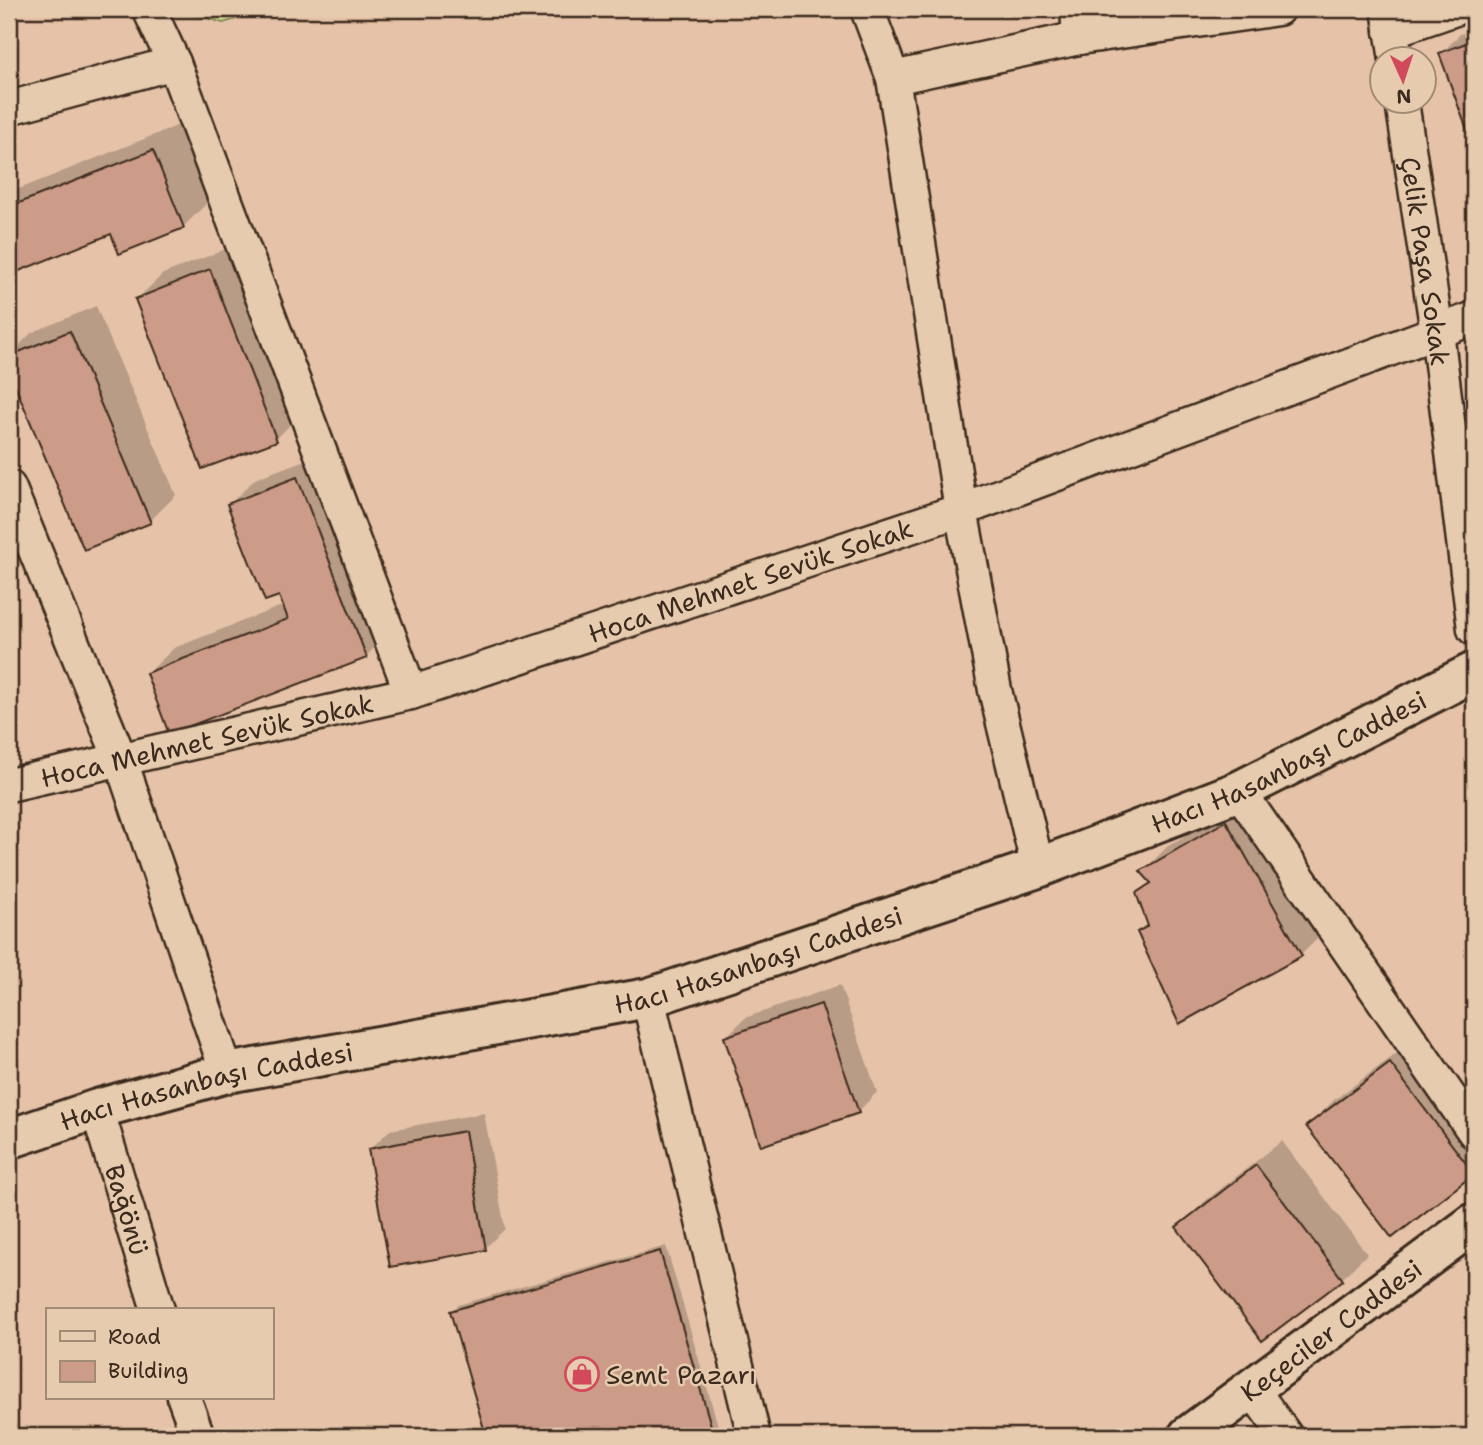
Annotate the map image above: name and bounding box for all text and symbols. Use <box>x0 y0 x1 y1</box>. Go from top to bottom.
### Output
north arrow <box>1368 46 1438 116</box>
text: N <box>1396 84 1412 109</box>
street label: Çelik Paşa Sokak <box>1393 154 1459 368</box>
street label: Hoca Mehmet Sevük Sokak <box>583 510 917 650</box>
street label: Hacı Hasanbaşı Caddesi <box>1146 682 1432 841</box>
street label: Hoca Mehmet Sevük Sokak <box>37 685 377 795</box>
street label: Hacı Hasanbaşı Caddesi <box>611 897 907 1021</box>
street label: Hacı Hasanbaşı Caddesi <box>55 1033 356 1138</box>
street label: Bağönü <box>97 1160 158 1259</box>
street label: Keçeciler Caddesi <box>1233 1250 1429 1409</box>
legend <box>46 1308 273 1400</box>
text: Road <box>108 1323 161 1351</box>
shop icon: Semt Pazarı <box>563 1355 601 1393</box>
text: Building <box>108 1357 188 1385</box>
place label: Semt Pazarı <box>606 1357 756 1392</box>

